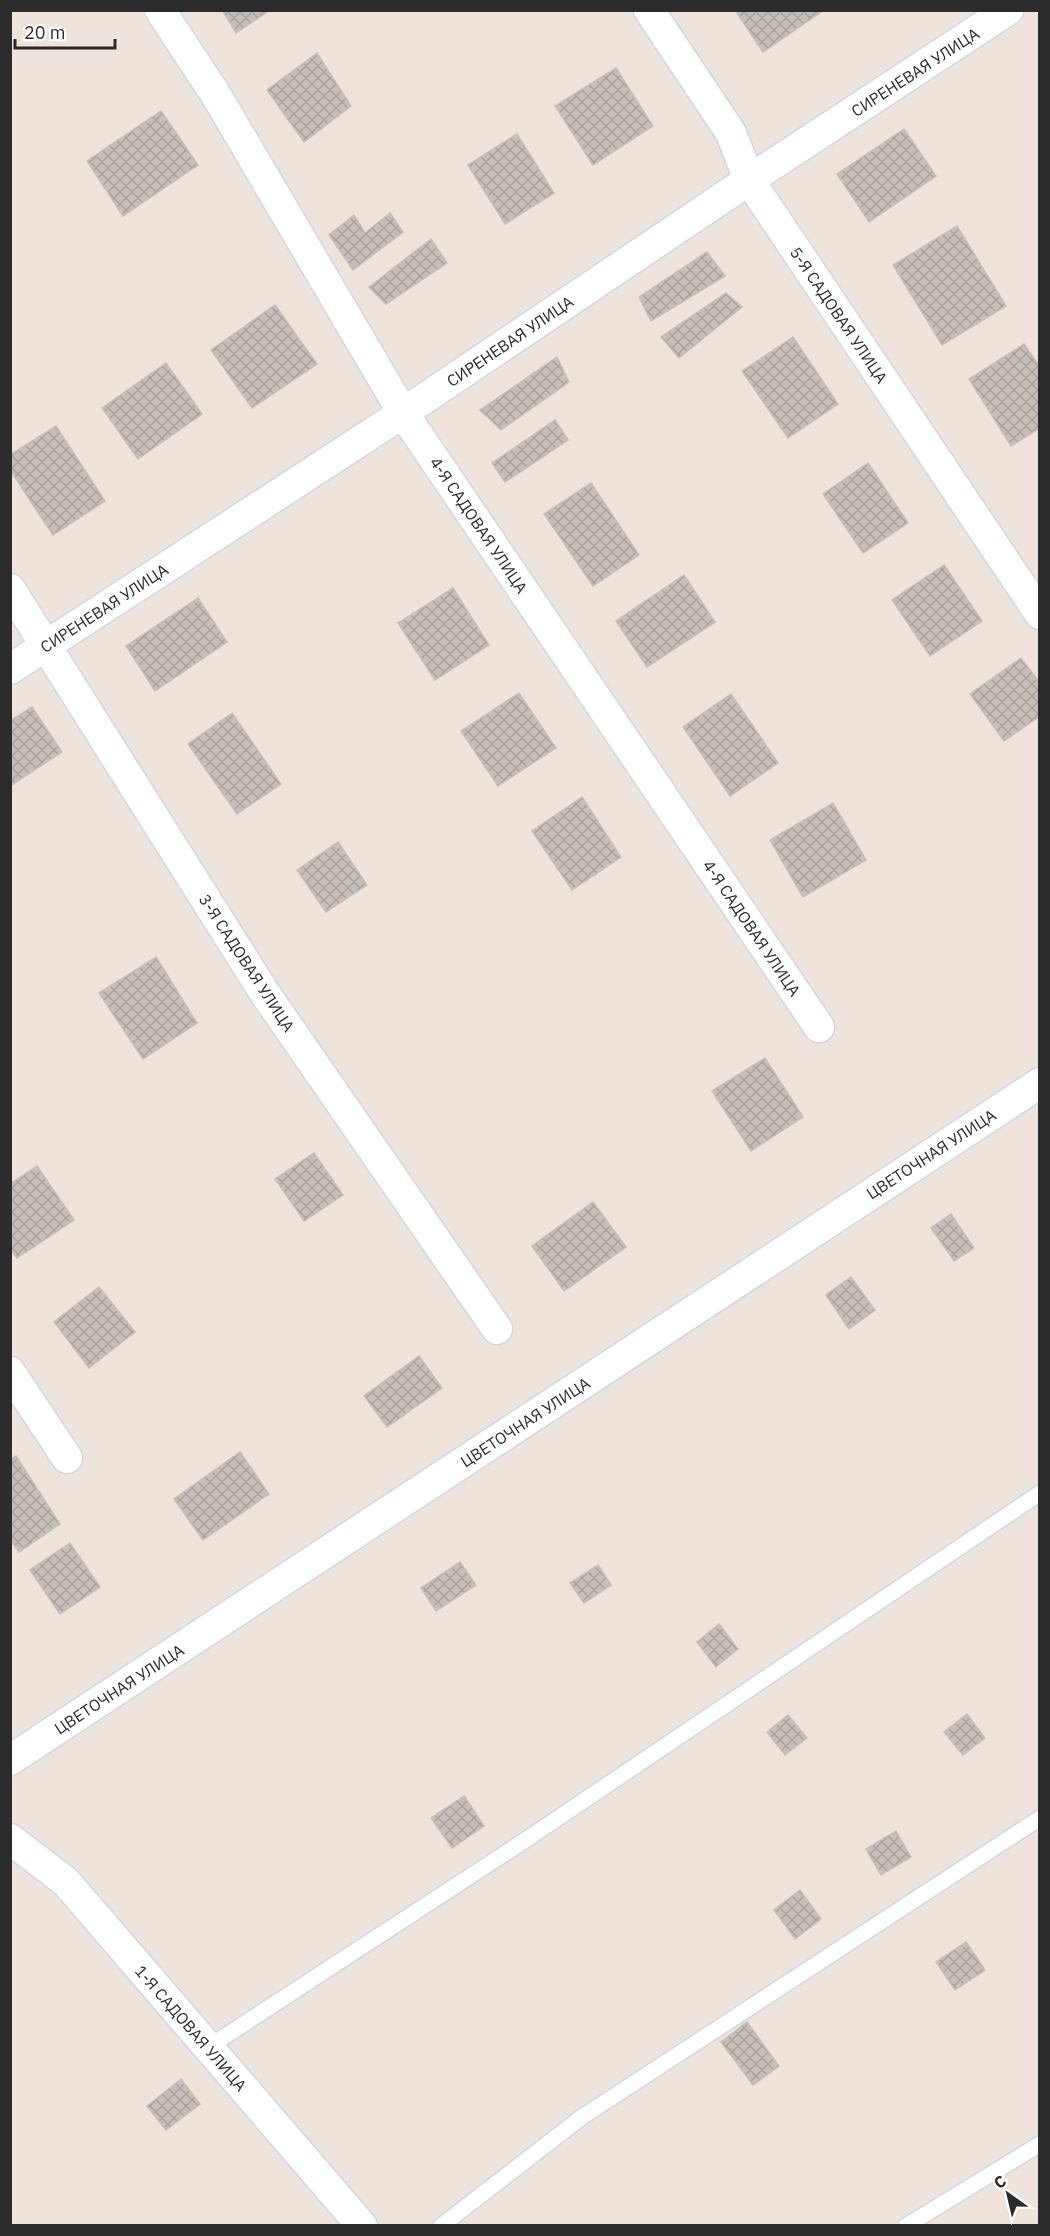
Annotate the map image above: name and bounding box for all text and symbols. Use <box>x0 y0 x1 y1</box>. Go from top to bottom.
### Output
scale bar <box>15 12 116 50</box>
text: 20 m <box>24 21 66 44</box>
street label: СИРЕНЕВАЯ УЛИЦА <box>847 23 983 121</box>
street label: 5-Я САДОВАЯ УЛИЦА <box>786 243 892 387</box>
street label: СИРЕНЕВАЯ УЛИЦА <box>443 291 577 391</box>
street label: 4-Я САДОВАЯ УЛИЦА <box>426 453 532 597</box>
street label: СИРЕНЕВАЯ УЛИЦА <box>36 559 172 657</box>
street label: 4-Я САДОВАЯ УЛИЦА <box>699 856 805 1000</box>
street label: 3-Я САДОВАЯ УЛИЦА <box>195 890 299 1036</box>
street label: ЦВЕТОЧНАЯ УЛИЦА <box>862 1105 1000 1203</box>
street label: ЦВЕТОЧНАЯ УЛИЦА <box>456 1373 594 1471</box>
street label: ЦВЕТОЧНАЯ УЛИЦА <box>50 1640 188 1738</box>
street label: 1-Я САДОВАЯ УЛИЦА <box>131 1961 251 2095</box>
north arrow <box>978 2164 1038 2224</box>
text: С <box>990 2170 1010 2193</box>

